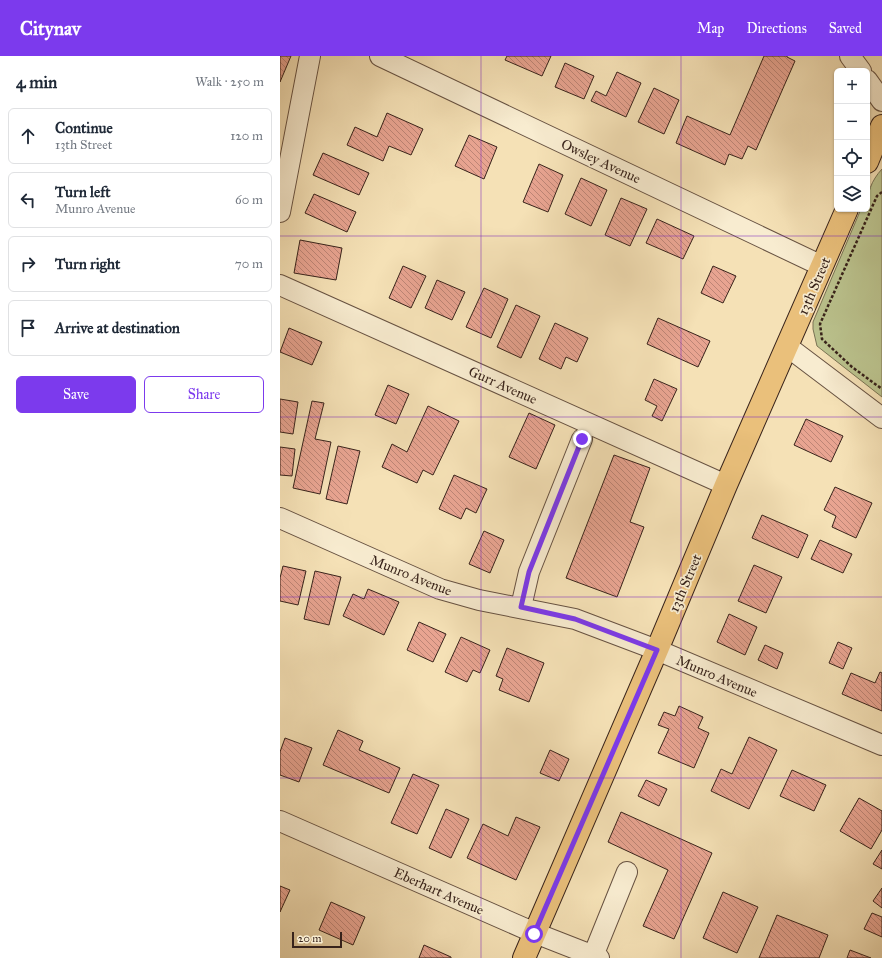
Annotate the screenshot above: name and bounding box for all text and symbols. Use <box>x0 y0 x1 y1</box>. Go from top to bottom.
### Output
text: Citynav <box>20 17 81 40</box>
text: Map <box>697 20 724 37</box>
text: Directions <box>746 20 807 37</box>
text: Saved <box>829 20 862 37</box>
map controls <box>834 68 870 212</box>
button: + <box>834 68 870 104</box>
text: 4 min <box>16 72 57 93</box>
text: Walk · 250 m <box>195 74 264 90</box>
button: − <box>834 104 870 140</box>
text: Continue <box>55 119 113 137</box>
icon: ahead <box>17 125 39 147</box>
text: 120 m <box>230 128 263 144</box>
street label: Owsley Avenue <box>558 136 644 187</box>
text: 13th Street <box>55 137 112 153</box>
button: locate <box>834 140 870 176</box>
button: layers <box>834 176 870 212</box>
text: Turn left <box>55 183 111 201</box>
icon: left <box>17 189 39 211</box>
text: 60 m <box>235 192 263 208</box>
text: Munro Avenue <box>55 201 136 217</box>
icon: right <box>17 253 39 275</box>
street label: 13th Street <box>795 254 834 318</box>
text: Turn right <box>55 255 120 273</box>
text: 70 m <box>235 256 263 272</box>
icon: arrive <box>17 317 39 339</box>
text: Arrive at destination <box>55 319 180 337</box>
street label: Gurr Avenue <box>466 363 540 408</box>
button: Save <box>16 376 136 413</box>
button: Share <box>144 376 264 413</box>
route end <box>573 430 591 448</box>
street label: Munro Avenue <box>367 551 454 600</box>
street label: 13th Street <box>666 551 705 615</box>
street label: Munro Avenue <box>674 652 760 701</box>
street label: Eberhart Avenue <box>391 864 487 919</box>
route start <box>525 925 543 943</box>
scale bar <box>292 930 342 949</box>
text: 20 m <box>298 932 321 945</box>

